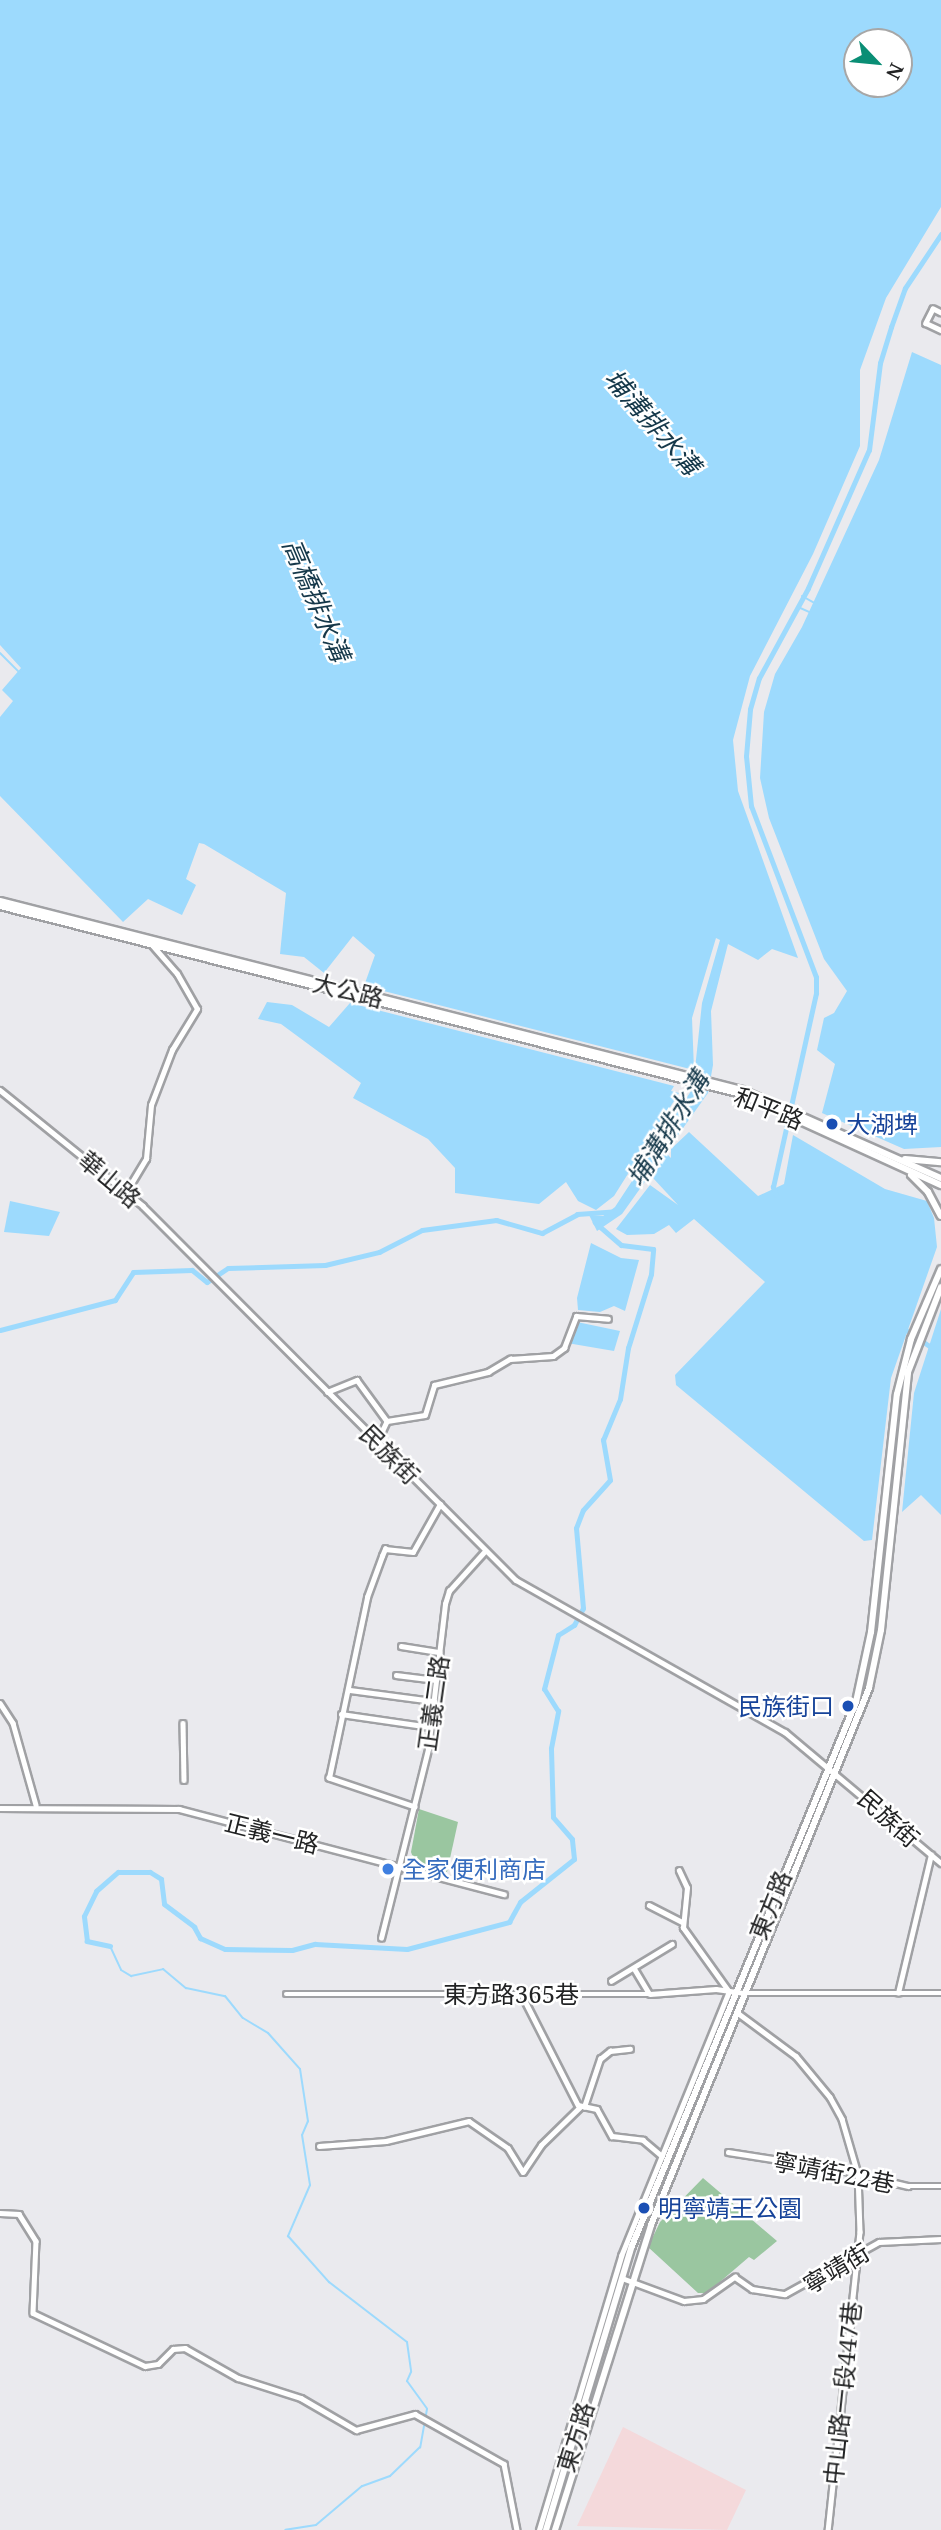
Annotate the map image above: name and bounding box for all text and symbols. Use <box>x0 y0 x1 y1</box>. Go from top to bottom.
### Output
north arrow <box>843 28 913 98</box>
text: N <box>880 59 910 84</box>
water label: 埔溝排水溝 <box>598 363 706 481</box>
water label: 高橋排水溝 <box>276 534 356 666</box>
street label: 大公路 <box>310 967 386 1013</box>
water label: 埔溝排水溝 <box>620 1066 716 1192</box>
street label: 和平路 <box>730 1081 808 1135</box>
place label: 大湖埤 <box>846 1110 918 1138</box>
marker: 大湖埤 <box>824 1116 840 1132</box>
street label: 華山路 <box>73 1145 147 1213</box>
street label: 民族街 <box>354 1418 426 1490</box>
street label: 正義二路 <box>412 1653 454 1753</box>
place label: 民族街口 <box>738 1692 834 1720</box>
marker: 民族街口 <box>840 1698 856 1714</box>
street label: 民族街 <box>853 1783 925 1853</box>
street label: 正義一路 <box>222 1807 322 1859</box>
place label: 全家便利商店 <box>402 1855 546 1883</box>
marker: 全家便利商店 <box>380 1861 396 1877</box>
street label: 東方路 <box>743 1866 797 1944</box>
street label: 東方路365巷 <box>443 1980 579 2008</box>
street label: 寧靖街22巷 <box>771 2146 897 2198</box>
place label: 明寧靖王公園 <box>658 2194 802 2222</box>
marker: 明寧靖王公園 <box>636 2200 652 2216</box>
street label: 寧靖街 <box>798 2237 874 2299</box>
street label: 中山路一段447巷 <box>818 2300 866 2486</box>
street label: 東方路 <box>551 2398 599 2476</box>

